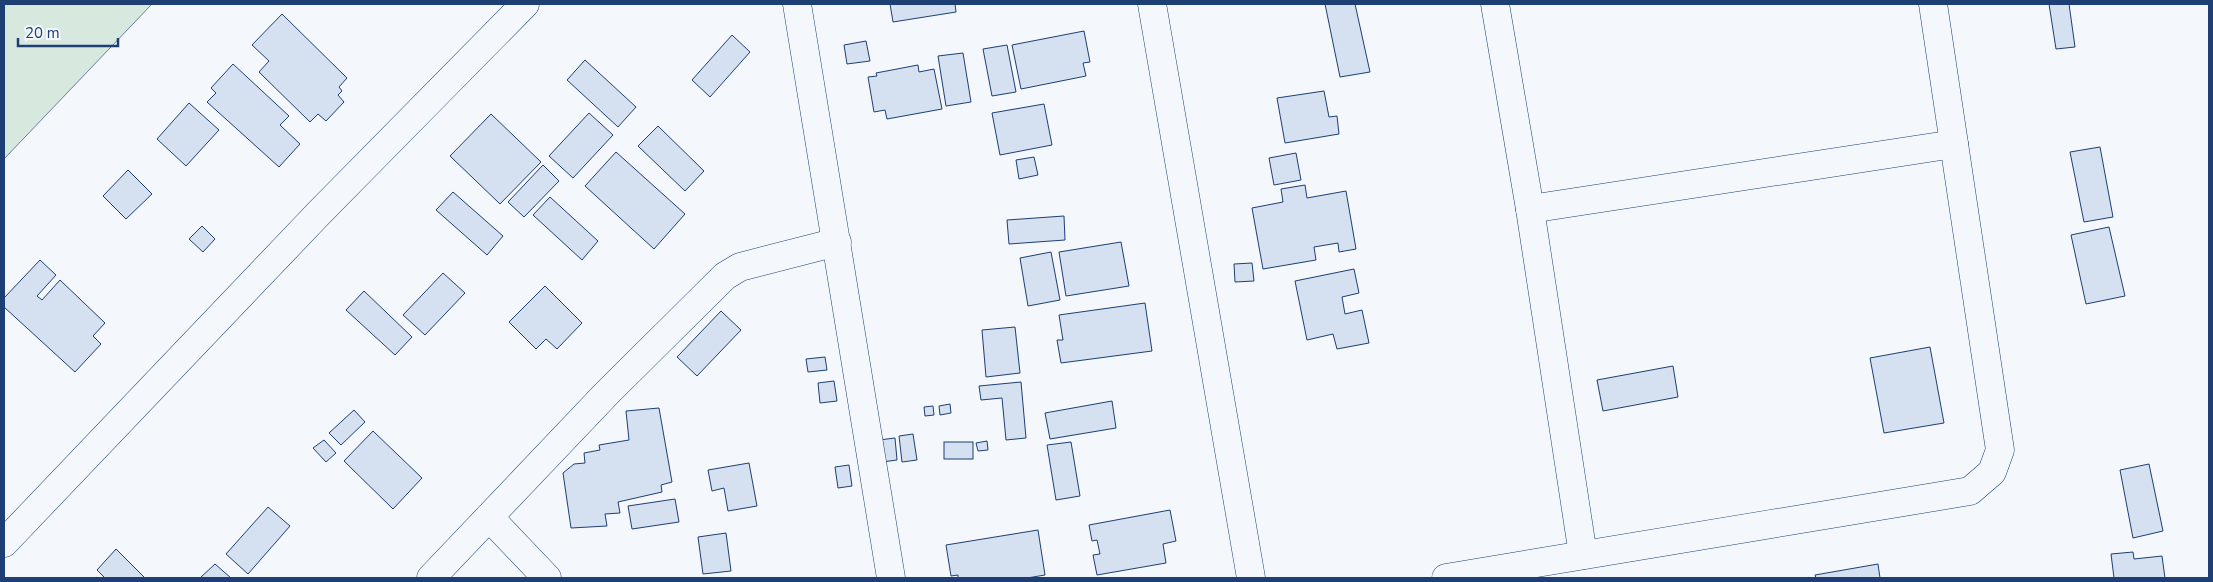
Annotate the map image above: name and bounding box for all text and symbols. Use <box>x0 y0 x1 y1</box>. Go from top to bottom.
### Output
scale bar <box>18 15 118 47</box>
text: 20 m <box>25 23 60 43</box>

